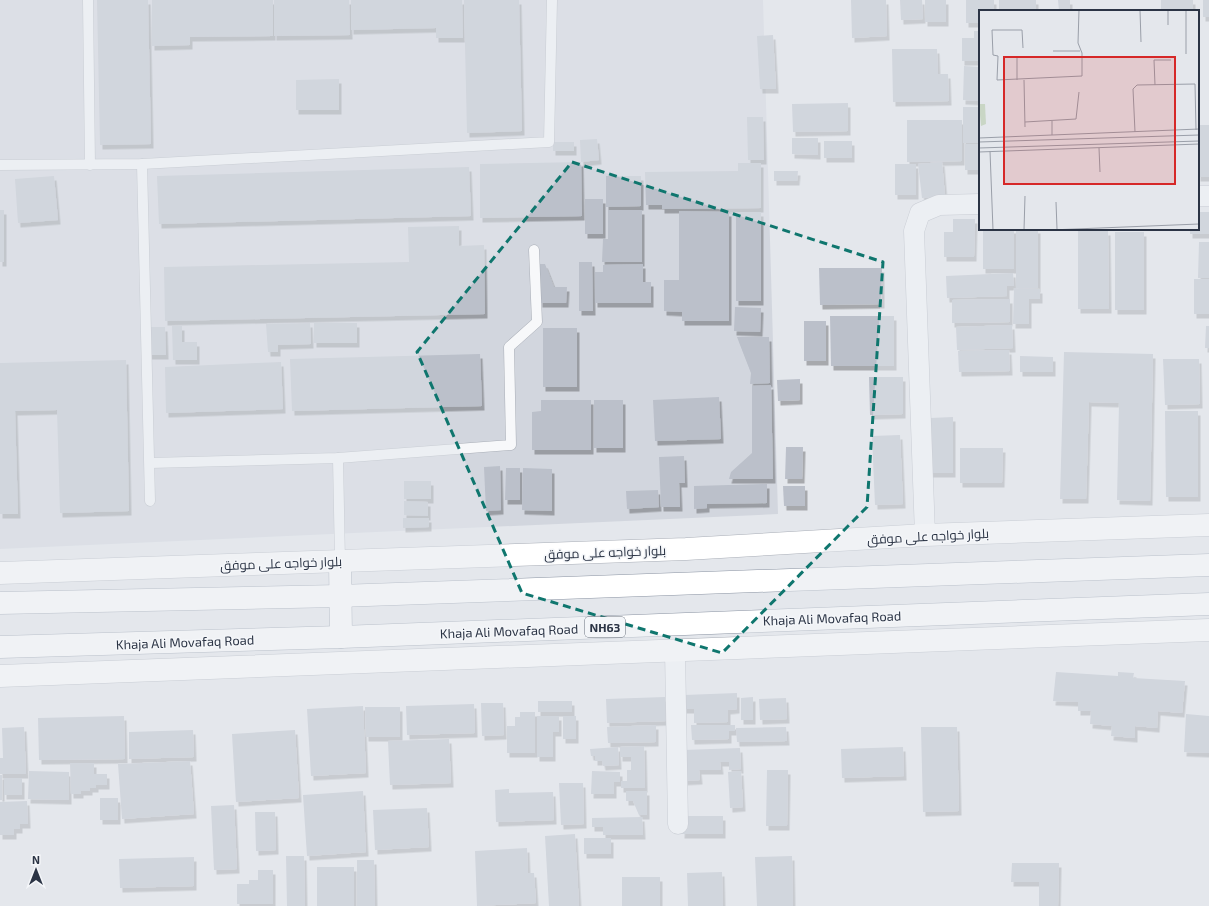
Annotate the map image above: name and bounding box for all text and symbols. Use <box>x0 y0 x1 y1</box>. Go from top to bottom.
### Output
inset map <box>979 10 1199 230</box>
street label: بلوار خواجه علی موفق <box>867 525 989 547</box>
street label: بلوار خواجه علی موفق <box>544 542 666 562</box>
street label: بلوار خواجه علی موفق <box>220 553 342 573</box>
street label: Khaja Ali Movafaq Road <box>763 608 901 628</box>
road number: NH63 <box>585 617 625 637</box>
street label: Khaja Ali Movafaq Road <box>440 621 578 641</box>
street label: Khaja Ali Movafaq Road <box>116 632 254 652</box>
north arrow <box>16 850 56 890</box>
text: N <box>32 853 40 866</box>

